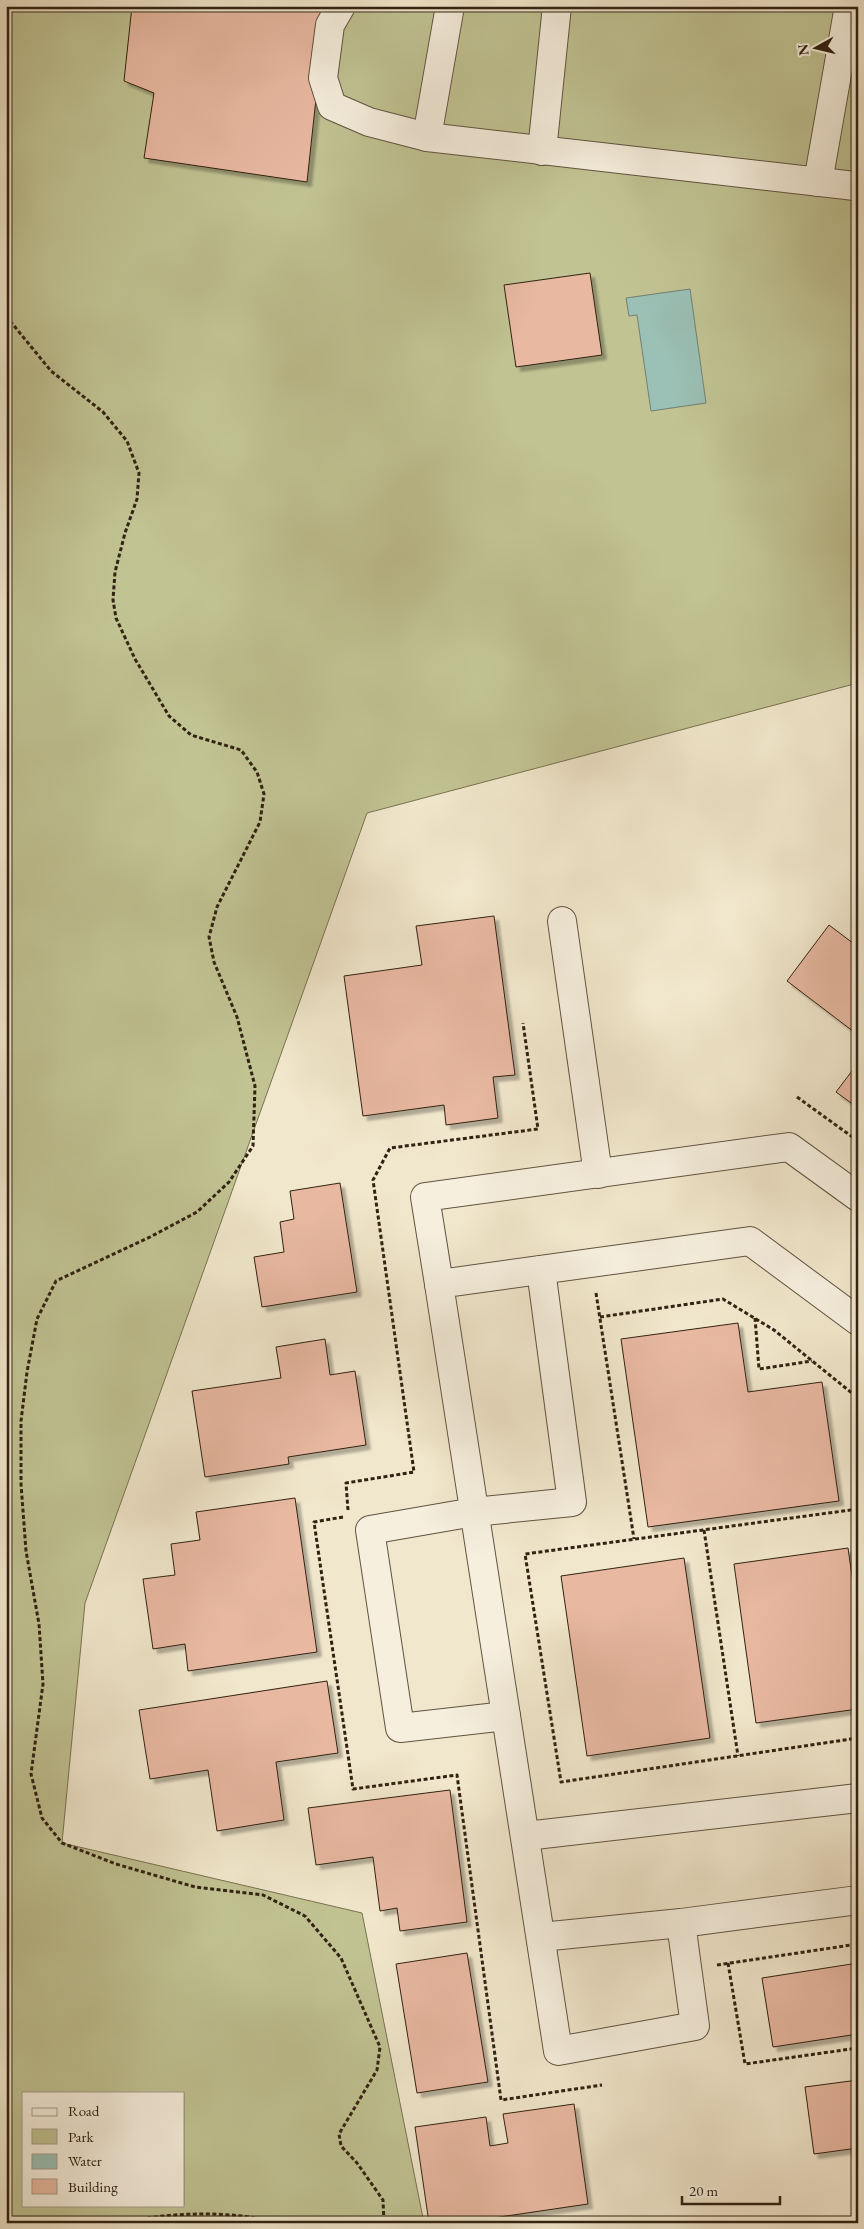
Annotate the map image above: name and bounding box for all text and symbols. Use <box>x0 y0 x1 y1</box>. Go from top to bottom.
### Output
north arrow <box>792 22 842 72</box>
text: N <box>793 42 813 57</box>
legend <box>22 2092 185 2206</box>
text: Road <box>68 2101 100 2120</box>
text: Park <box>68 2127 95 2146</box>
text: Water <box>68 2151 102 2170</box>
scale bar <box>682 2174 779 2206</box>
text: Building <box>68 2177 118 2196</box>
text: 20 m <box>689 2181 718 2200</box>

